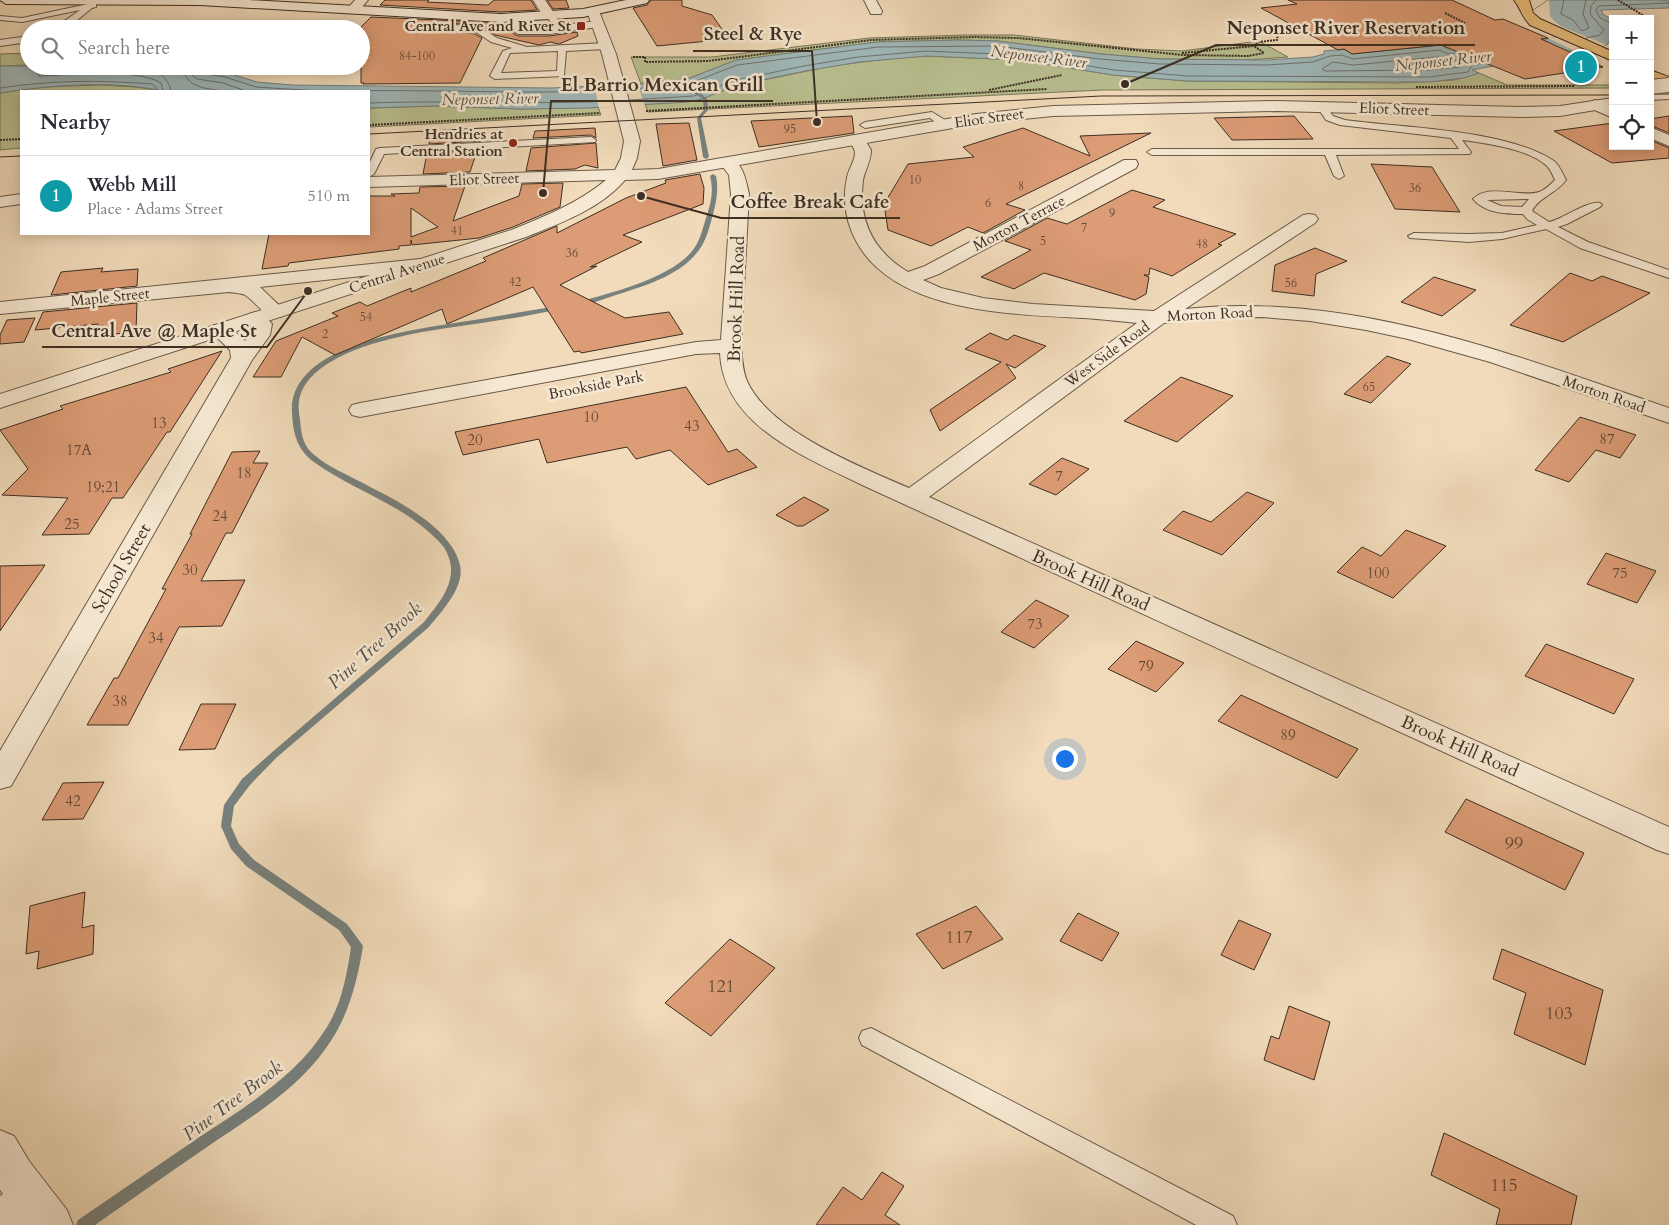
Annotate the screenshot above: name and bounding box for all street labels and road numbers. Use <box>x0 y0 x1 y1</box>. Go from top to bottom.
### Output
street label: Eliot Street <box>1359 98 1430 120</box>
street label: Eliot Street <box>953 103 1025 133</box>
street label: Eliot Street <box>449 168 520 190</box>
street label: Morton Terrace <box>969 190 1069 256</box>
street label: Brook Hill Road <box>722 235 751 363</box>
street label: Central Avenue <box>346 248 448 298</box>
street label: Maple Street <box>70 283 151 311</box>
street label: Morton Road <box>1166 302 1254 326</box>
street label: West Side Road <box>1060 316 1154 392</box>
street label: Brookside Park <box>547 366 645 404</box>
street label: Morton Road <box>1560 371 1648 417</box>
street label: School Street <box>86 519 157 617</box>
street label: Brook Hill Road <box>1028 543 1154 618</box>
street label: Brook Hill Road <box>1397 709 1523 784</box>

